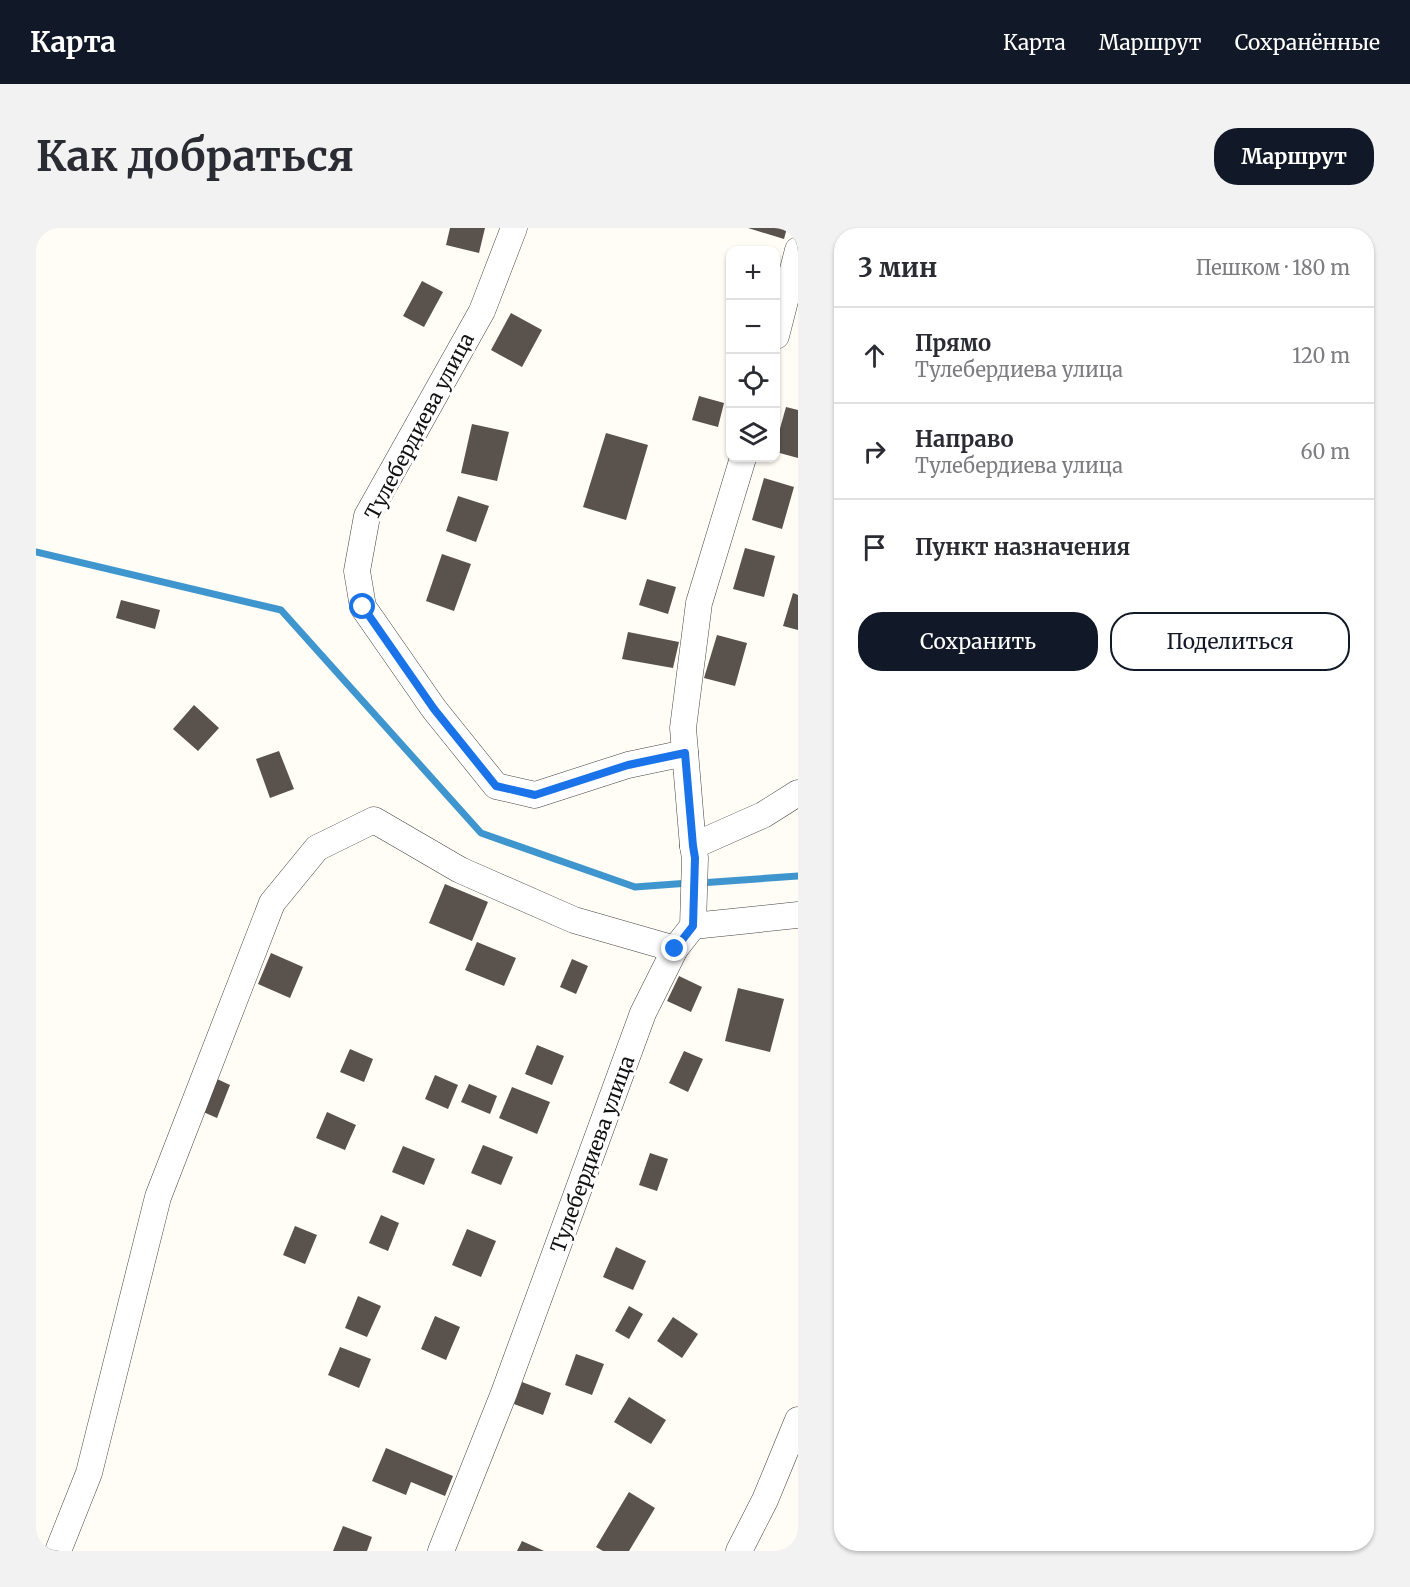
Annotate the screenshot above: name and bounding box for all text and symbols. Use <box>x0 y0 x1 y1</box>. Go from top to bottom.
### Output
text: Карта <box>30 24 116 60</box>
text: Карта <box>1003 29 1066 56</box>
text: Маршрут <box>1099 29 1202 56</box>
text: Сохранённые <box>1235 29 1380 56</box>
button: Маршрут <box>1214 128 1374 185</box>
text: Как добраться <box>36 130 354 182</box>
map controls <box>726 246 780 462</box>
button: + <box>726 246 780 300</box>
text: 3 мин <box>858 251 937 284</box>
text: Пешком · 180 m <box>1196 255 1350 280</box>
button: − <box>726 300 780 354</box>
street label: Тулебердиева улица <box>359 328 479 524</box>
text: Прямо <box>915 329 991 357</box>
icon: ahead <box>858 339 891 372</box>
text: 120 m <box>1292 343 1350 368</box>
button: locate <box>726 354 780 408</box>
text: Тулебердиева улица <box>915 357 1123 382</box>
button: layers <box>726 408 780 462</box>
text: Направо <box>915 425 1014 453</box>
icon: right <box>858 435 891 468</box>
text: 60 m <box>1300 439 1350 464</box>
text: Тулебердиева улица <box>915 453 1123 478</box>
icon: arrive <box>858 531 891 564</box>
text: Пункт назначения <box>915 533 1130 561</box>
route start <box>349 593 375 619</box>
button: Сохранить <box>858 612 1098 671</box>
button: Поделиться <box>1110 612 1350 671</box>
route end <box>661 935 687 961</box>
street label: Тулебердиева улица <box>545 1052 639 1256</box>

